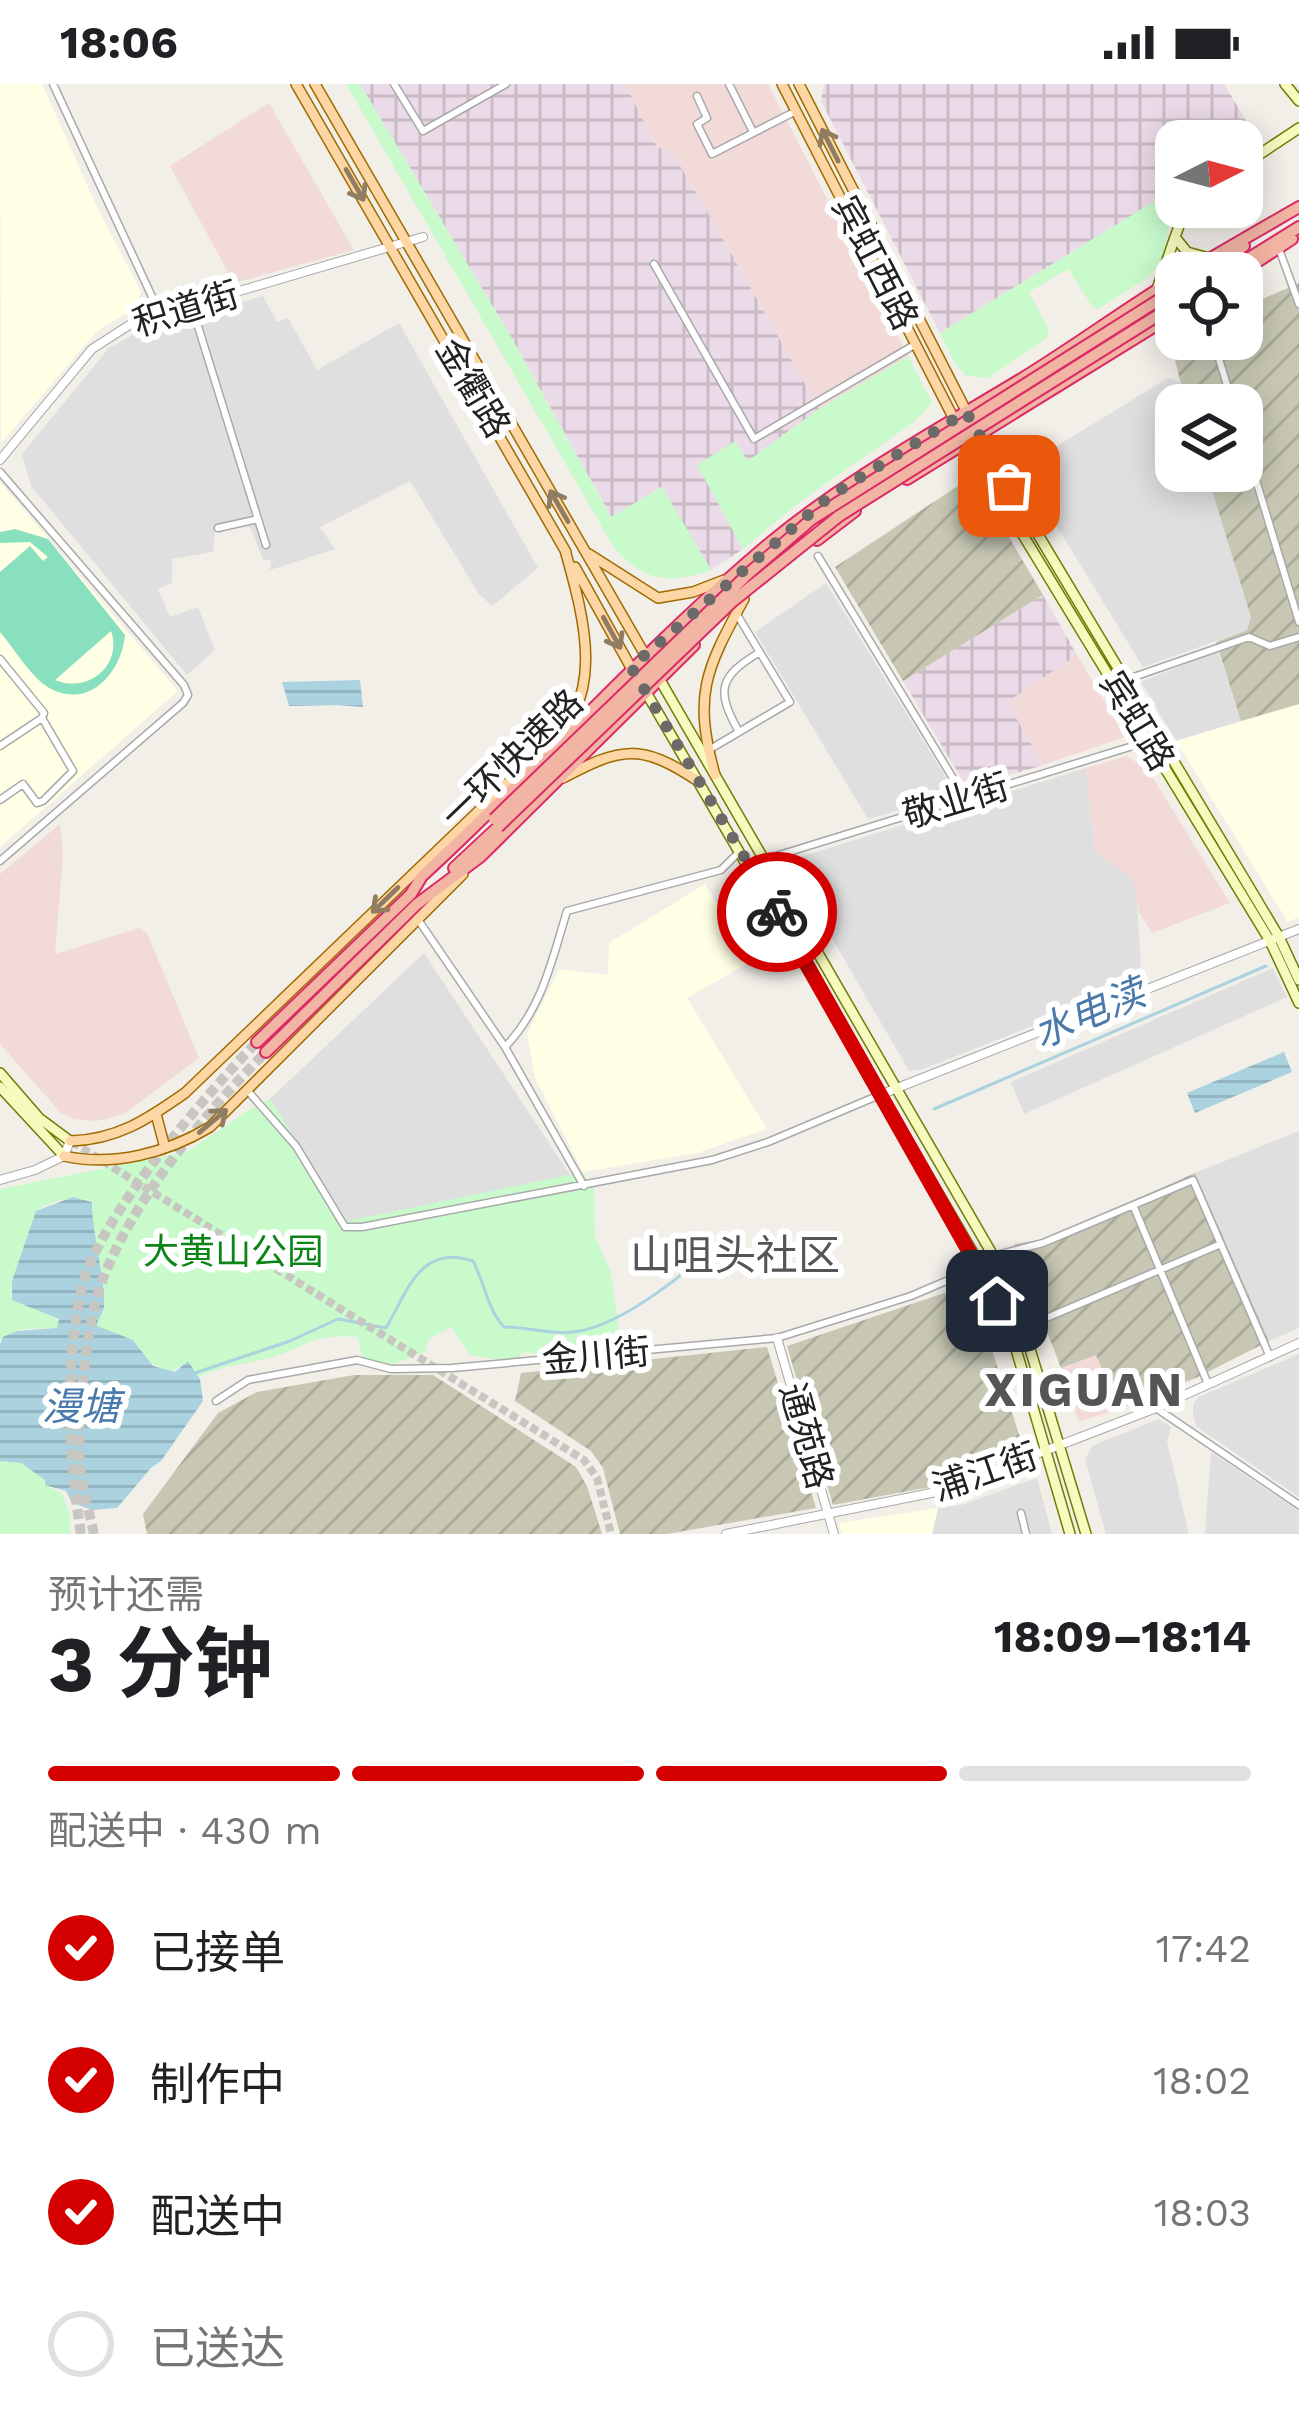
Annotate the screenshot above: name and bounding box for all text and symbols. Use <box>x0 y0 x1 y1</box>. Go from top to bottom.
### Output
text: 18:06 <box>60 16 178 69</box>
north arrow <box>1155 120 1263 228</box>
map controls <box>1155 120 1263 492</box>
one-way arrow <box>817 128 840 163</box>
one-way arrow <box>343 167 367 202</box>
street label: 宾虹西路 <box>824 189 926 337</box>
button: locate <box>1155 252 1263 360</box>
street label: 积道街 <box>128 273 244 345</box>
street label: 金衢路 <box>427 331 519 445</box>
button: layers <box>1155 384 1263 492</box>
pin <box>958 435 1060 537</box>
icon: bag <box>976 453 1042 519</box>
one-way arrow <box>547 489 571 524</box>
one-way arrow <box>600 615 624 650</box>
street label: 宾虹路 <box>1091 664 1183 778</box>
street label: 一环快速路 <box>433 681 591 837</box>
street label: 敬业街 <box>898 765 1014 837</box>
courier <box>717 852 837 972</box>
icon: bike <box>744 879 810 945</box>
one-way arrow <box>371 885 400 914</box>
water label: 水电渎 <box>1026 968 1155 1057</box>
one-way arrow <box>197 1108 228 1135</box>
park label: 大黄山公园 <box>143 1231 323 1273</box>
district label: 山咀头社区 <box>630 1231 840 1280</box>
pin <box>946 1250 1048 1352</box>
icon: home <box>964 1268 1030 1334</box>
street label: 金川街 <box>540 1330 652 1382</box>
district label: XIGUAN <box>985 1361 1185 1418</box>
street label: 通苑路 <box>771 1378 841 1494</box>
water label: 漫塘 <box>42 1384 126 1429</box>
street label: 浦江街 <box>927 1435 1043 1509</box>
text: 预计还需 <box>48 1572 204 1617</box>
text: 18:09–18:14 <box>994 1610 1251 1663</box>
text: 3 分钟 <box>48 1618 273 1710</box>
text: 配送中 · 430 m <box>48 1808 322 1853</box>
icon: check <box>48 1915 114 1981</box>
text: 已接单 <box>150 1926 285 1979</box>
text: 17:42 <box>1156 1926 1251 1971</box>
icon: check <box>48 2047 114 2113</box>
text: 制作中 <box>150 2058 285 2111</box>
text: 18:02 <box>1153 2058 1251 2103</box>
icon: check <box>48 2179 114 2245</box>
text: 配送中 <box>150 2190 285 2243</box>
text: 18:03 <box>1154 2190 1251 2235</box>
text: 已送达 <box>150 2322 285 2375</box>

